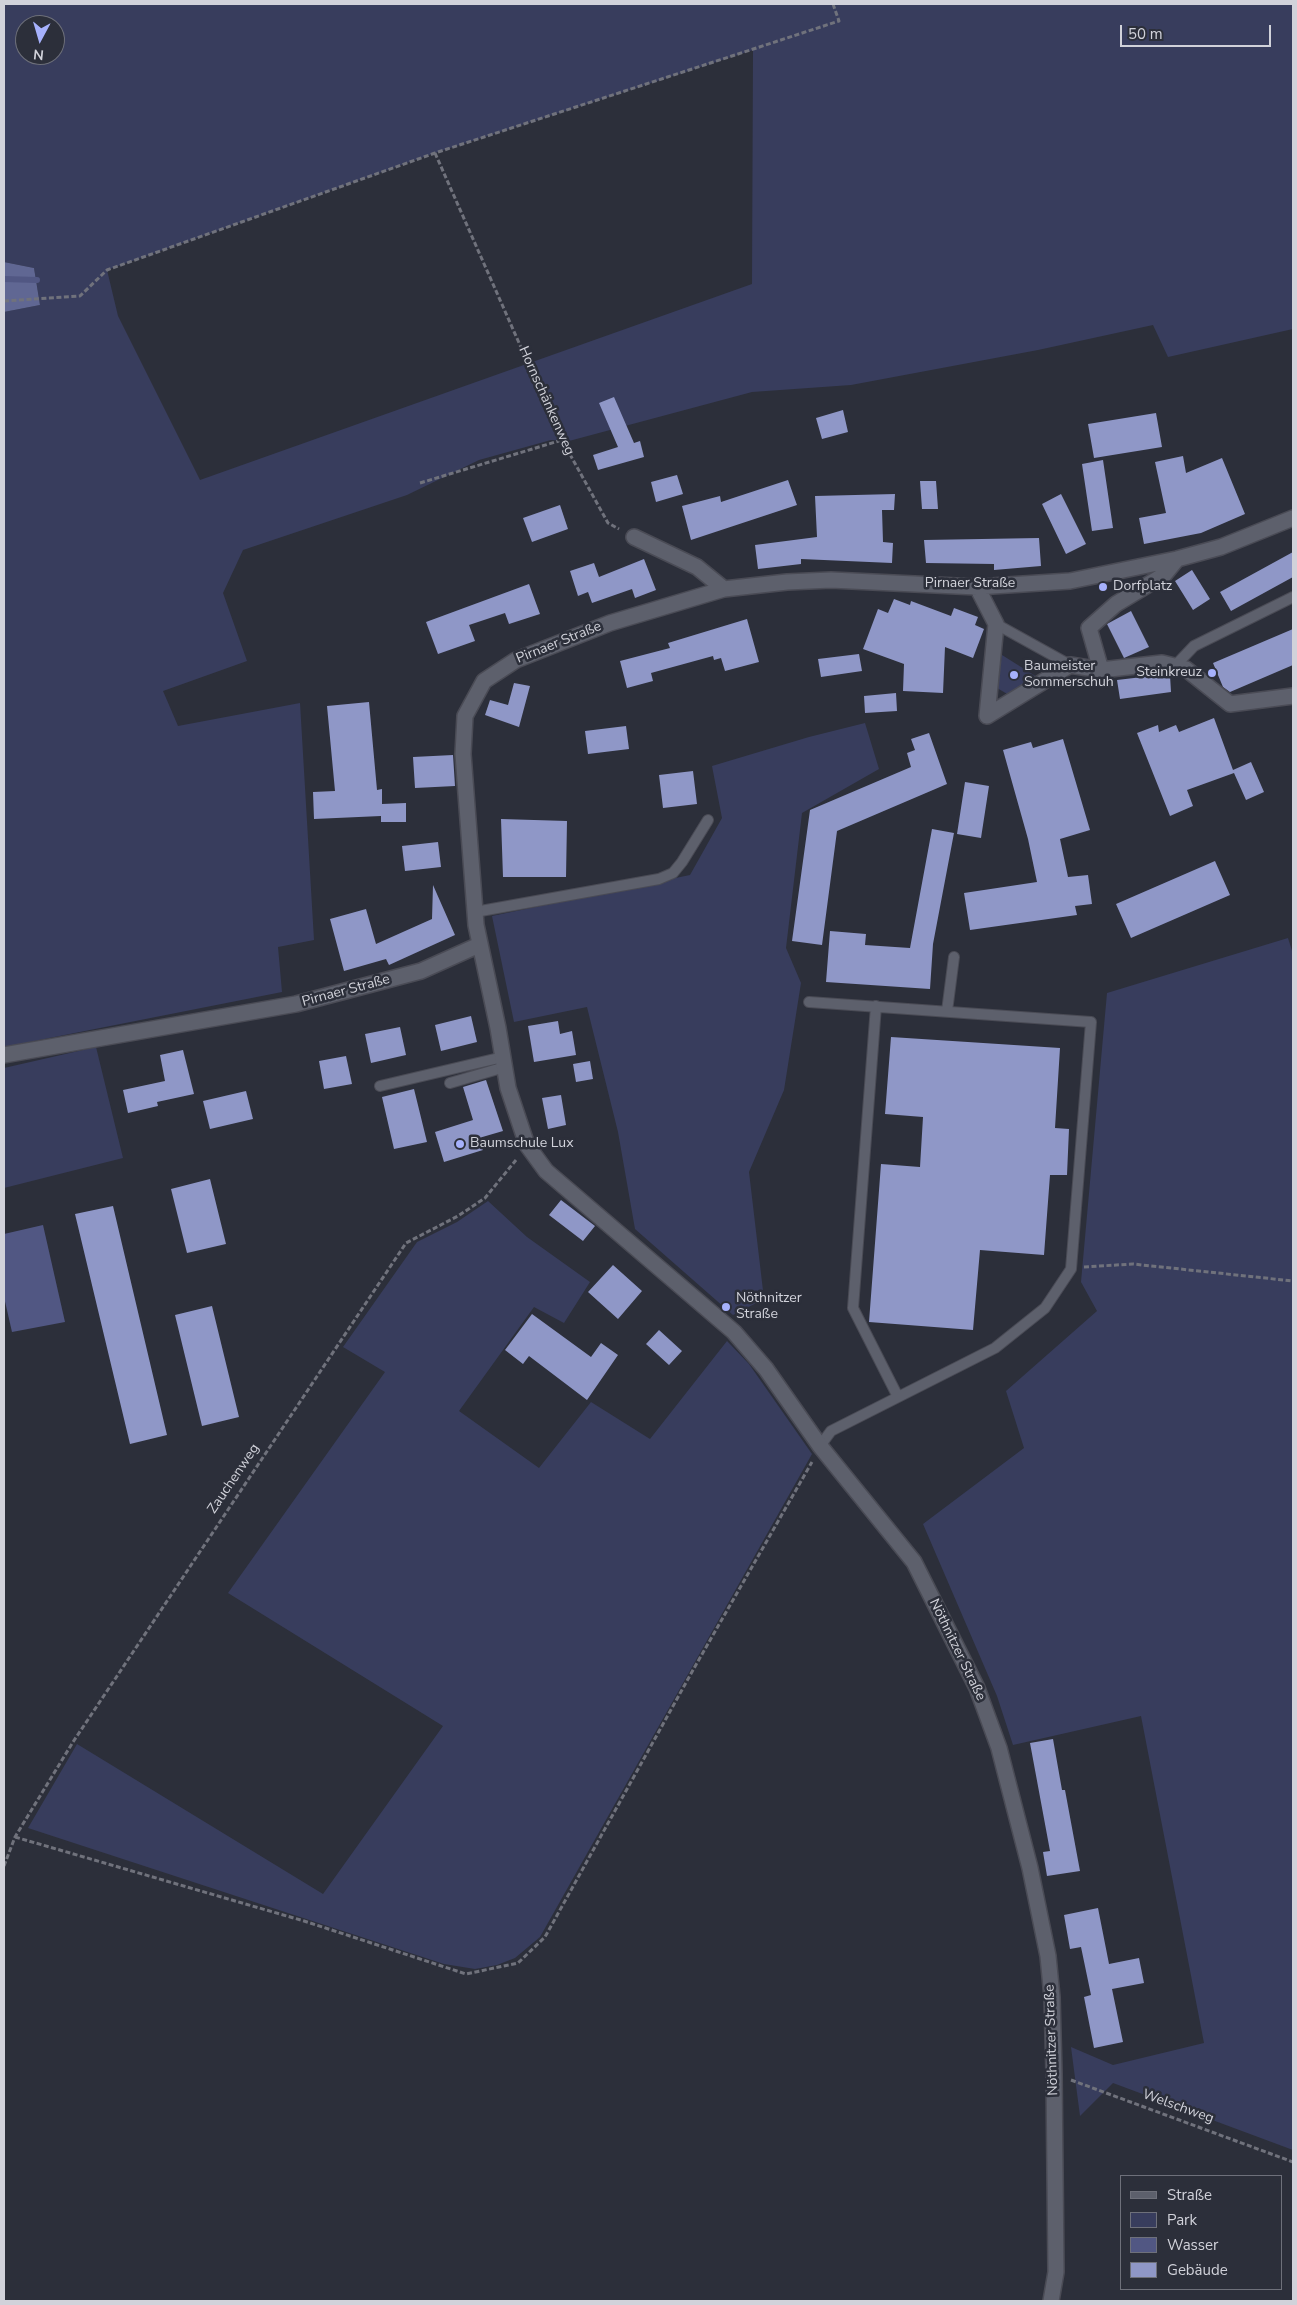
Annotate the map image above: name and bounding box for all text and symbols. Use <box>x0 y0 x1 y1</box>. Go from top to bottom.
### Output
north arrow <box>15 15 65 65</box>
scale bar <box>1122 15 1273 47</box>
text: 50 m <box>1128 24 1163 44</box>
text: N <box>32 44 45 64</box>
street label: Hornschänkenweg <box>514 344 578 458</box>
street label: Pirnaer Straße <box>925 576 1015 592</box>
place label: Dorfplatz <box>1113 579 1172 595</box>
marker: Dorfplatz <box>1097 581 1109 593</box>
street label: Pirnaer Straße <box>514 618 604 668</box>
place label: Baumeister Sommerschuh <box>1024 659 1114 692</box>
place label: Steinkreuz <box>1136 665 1202 681</box>
marker: Steinkreuz <box>1206 667 1218 679</box>
marker: Baumeister Sommerschuh <box>1008 669 1020 681</box>
street label: Pirnaer Straße <box>300 971 392 1011</box>
place label: Baumschule Lux <box>470 1136 574 1152</box>
marker: Baumschule Lux <box>454 1138 466 1150</box>
place label: Nöthnitzer Straße <box>736 1291 802 1324</box>
marker: Nöthnitzer Straße <box>720 1301 732 1313</box>
street label: Zauchenweg <box>205 1441 263 1517</box>
street label: Nöthnitzer Straße <box>925 1596 989 1704</box>
street label: Nöthnitzer Straße <box>1042 1984 1062 2096</box>
street label: Welschweg <box>1140 2086 1216 2128</box>
legend <box>1120 2175 1282 2290</box>
text: Straße <box>1167 2185 1212 2205</box>
text: Park <box>1167 2210 1197 2230</box>
text: Wasser <box>1167 2235 1218 2255</box>
text: Gebäude <box>1167 2260 1228 2280</box>

